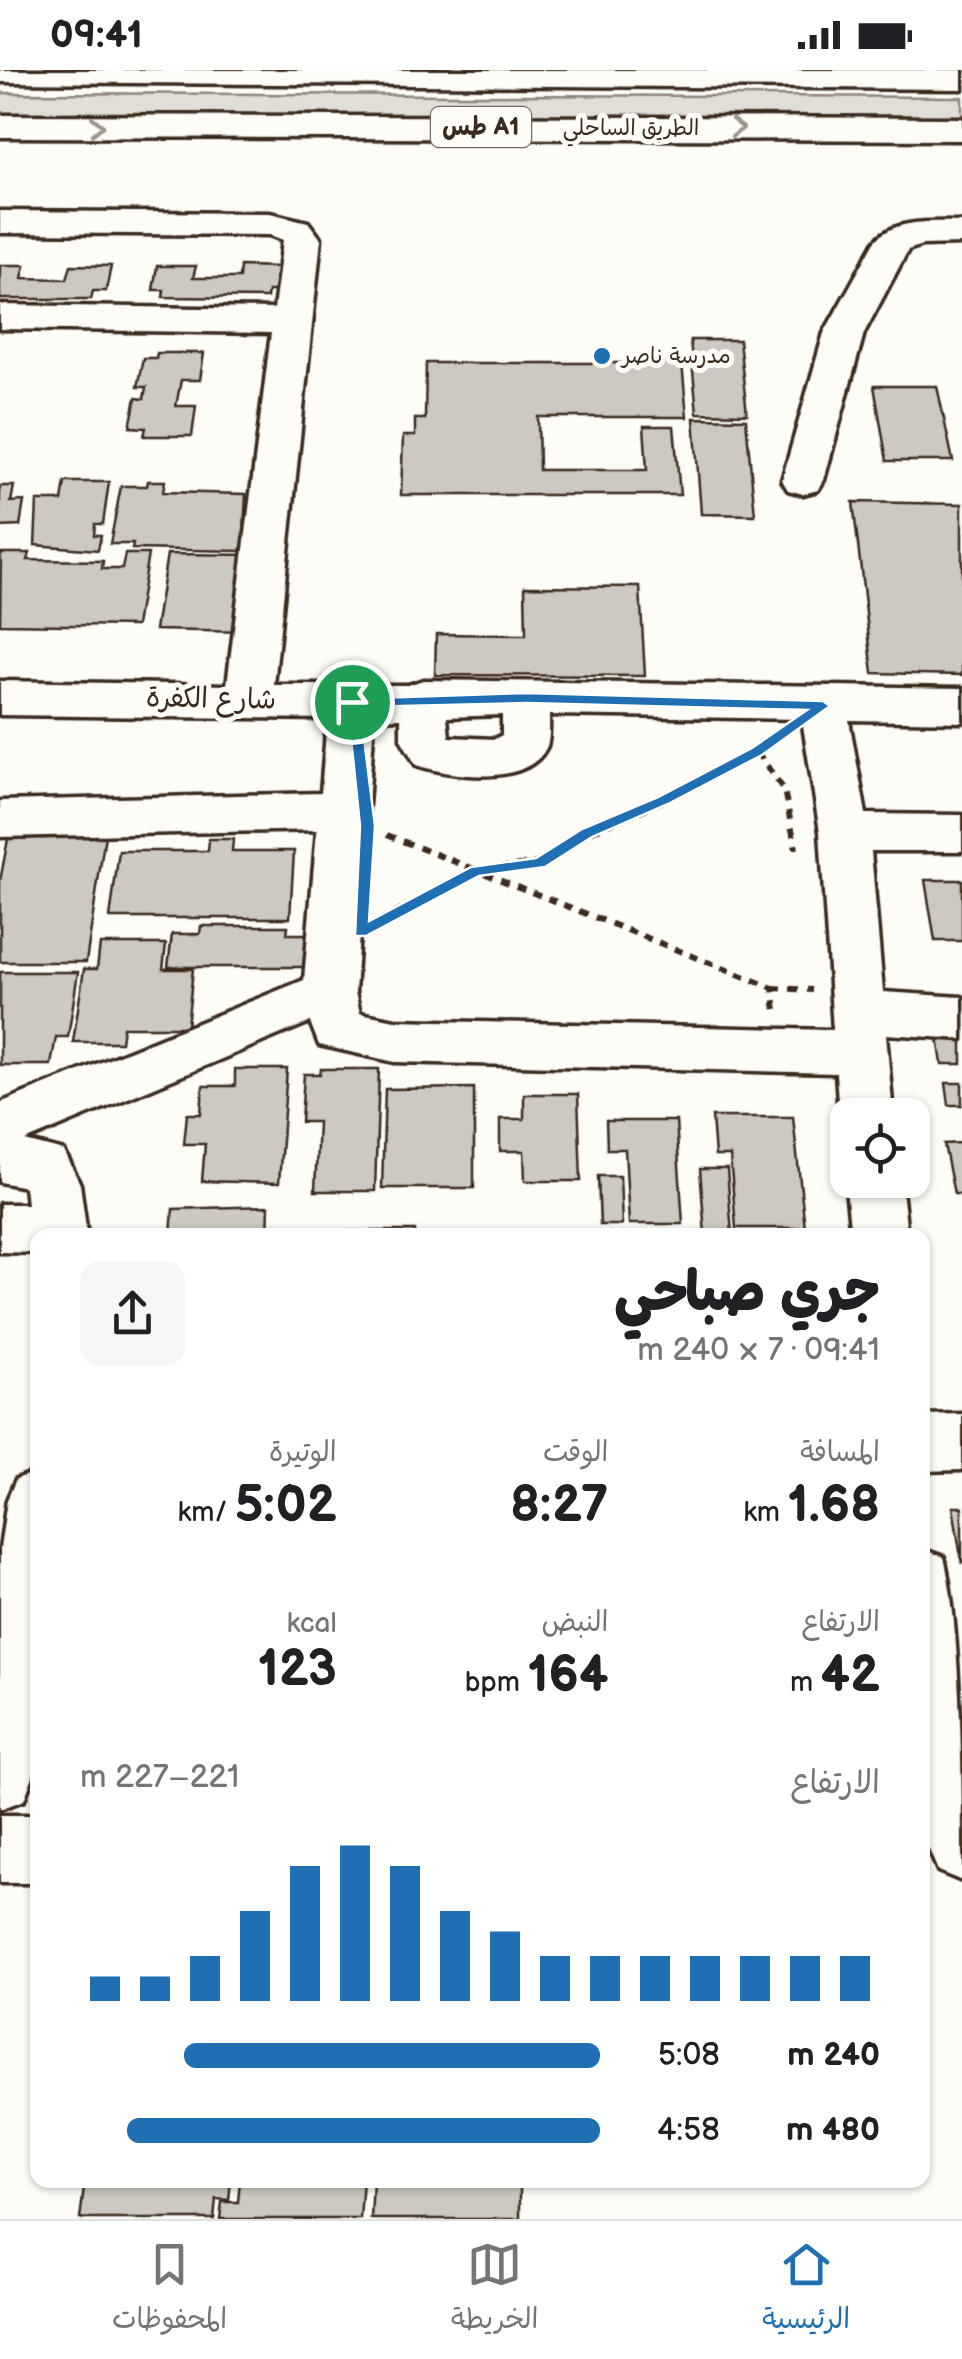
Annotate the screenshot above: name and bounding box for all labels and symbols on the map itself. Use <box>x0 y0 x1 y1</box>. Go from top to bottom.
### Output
road number: طس A1 <box>431 107 531 147</box>
one-way arrow <box>90 115 106 137</box>
street label: الطريق الساحلي <box>563 115 699 147</box>
one-way arrow <box>730 117 746 139</box>
place label: مدرسة ناصر <box>620 343 731 370</box>
marker: مدرسة ناصر <box>591 345 613 367</box>
pin <box>310 660 395 745</box>
street label: شارع الكفرة <box>145 681 276 719</box>

